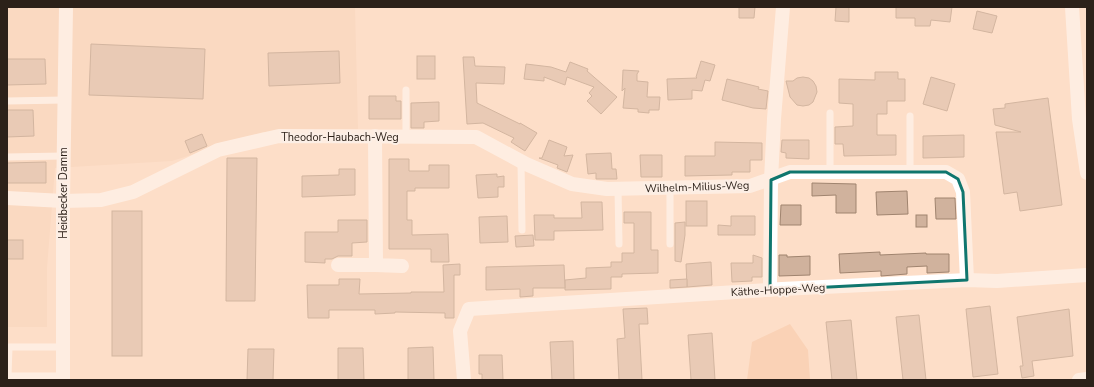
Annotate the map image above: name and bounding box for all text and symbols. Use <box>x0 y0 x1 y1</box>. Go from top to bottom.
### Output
street label: Theodor-Haubach-Weg <box>281 130 399 145</box>
street label: Heidbecker Damm <box>56 147 71 239</box>
street label: Wilhelm-Milius-Weg <box>645 178 749 196</box>
street label: Käthe-Hoppe-Weg <box>730 280 826 300</box>

